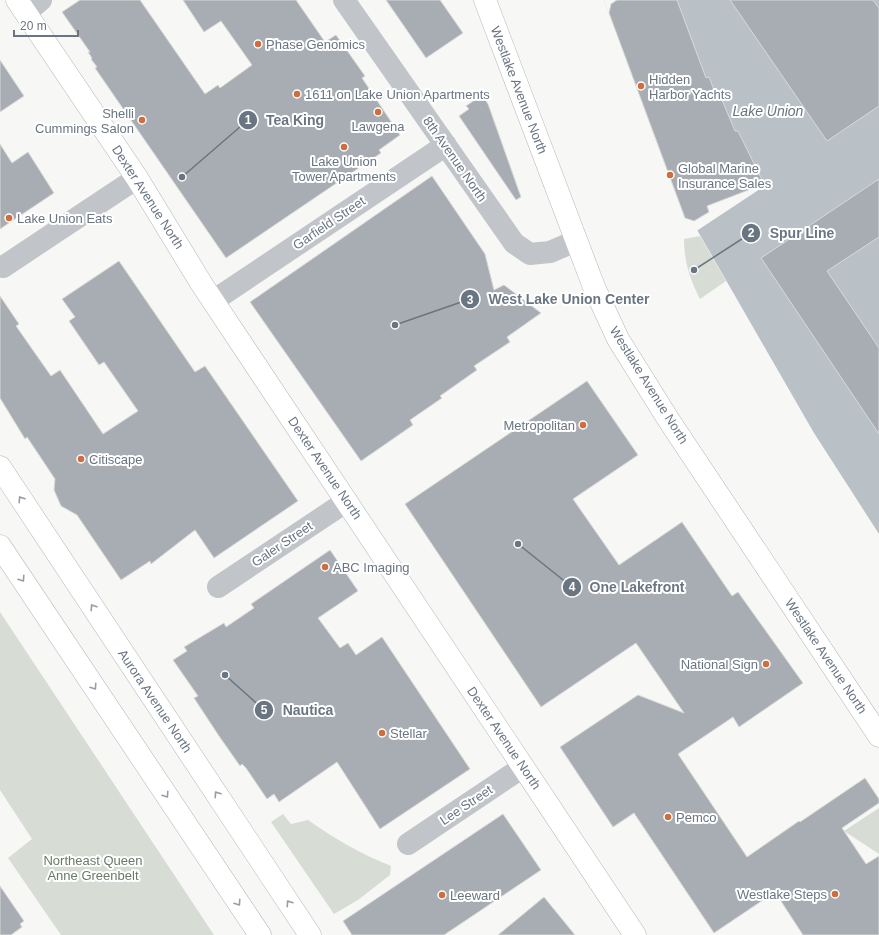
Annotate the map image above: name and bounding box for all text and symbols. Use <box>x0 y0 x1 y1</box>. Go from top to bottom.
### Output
scale bar <box>14 12 78 38</box>
text: 20 m <box>20 19 47 33</box>
street label: Westlake Avenue North <box>488 24 550 156</box>
place label: Phase Genomics <box>266 37 365 52</box>
marker: Phase Genomics <box>253 39 263 49</box>
place label: Hidden Harbor Yachts <box>649 72 731 102</box>
marker: Hidden Harbor Yachts <box>636 81 646 91</box>
place label: 1611 on Lake Union Apartments <box>305 87 490 102</box>
marker: 1611 on Lake Union Apartments <box>292 89 302 99</box>
water label: Lake Union <box>733 103 804 119</box>
place label: Shelli Cummings Salon <box>35 106 134 136</box>
callout: Tea King <box>238 107 332 133</box>
marker: Lawgena <box>373 107 383 117</box>
text: Tea King <box>266 112 324 128</box>
text: 1 <box>245 113 252 127</box>
street label: 8th Avenue North <box>420 114 490 204</box>
marker: Shelli Cummings Salon <box>137 115 147 125</box>
place label: Lawgena <box>352 119 405 134</box>
street label: Dexter Avenue North <box>109 142 187 252</box>
marker: Lake Union Tower Apartments <box>339 142 349 152</box>
place label: Lake Union Tower Apartments <box>292 154 397 184</box>
place label: Global Marine Insurance Sales <box>678 161 772 191</box>
marker: Global Marine Insurance Sales <box>665 170 675 180</box>
street label: Garfield Street <box>290 193 368 253</box>
place label: Lake Union Eats <box>17 211 113 226</box>
marker: Lake Union Eats <box>4 213 14 223</box>
callout: Spur Line <box>741 220 842 246</box>
text: Spur Line <box>770 225 834 241</box>
text: 2 <box>748 226 755 240</box>
callout: West Lake Union Center <box>460 286 657 312</box>
text: West Lake Union Center <box>489 291 650 307</box>
text: 3 <box>467 293 474 307</box>
street label: Westlake Avenue North <box>607 324 691 446</box>
street label: Dexter Avenue North <box>285 414 365 522</box>
place label: Metropolitan <box>503 418 575 433</box>
marker: Metropolitan <box>578 420 588 430</box>
place label: Citiscape <box>89 452 142 467</box>
marker: Citiscape <box>76 454 86 464</box>
one-way arrow <box>19 496 26 503</box>
street label: Galer Street <box>249 518 316 570</box>
place label: ABC Imaging <box>333 560 410 575</box>
marker: ABC Imaging <box>320 562 330 572</box>
callout: One Lakefront <box>562 574 693 600</box>
one-way arrow <box>17 575 25 582</box>
text: One Lakefront <box>590 579 685 595</box>
text: 4 <box>569 580 576 594</box>
street label: Westlake Avenue North <box>782 596 870 716</box>
one-way arrow <box>90 604 98 611</box>
street label: Aurora Avenue North <box>115 647 195 755</box>
place label: National Sign <box>681 657 758 672</box>
marker: National Sign <box>761 659 771 669</box>
one-way arrow <box>89 683 97 690</box>
street label: Dexter Avenue North <box>464 684 544 792</box>
callout: Nautica <box>254 697 341 723</box>
text: Nautica <box>283 702 333 718</box>
text: 5 <box>261 703 268 717</box>
place label: Stellar <box>390 726 428 741</box>
marker: Stellar <box>377 728 387 738</box>
street label: Lee Street <box>437 782 495 828</box>
one-way arrow <box>161 791 169 798</box>
one-way arrow <box>214 791 222 798</box>
place label: Pemco <box>676 810 716 825</box>
marker: Pemco <box>663 812 673 822</box>
park label: Northeast Queen Anne Greenbelt <box>43 853 143 883</box>
place label: Westlake Steps <box>737 887 827 902</box>
place label: Leeward <box>450 888 500 903</box>
marker: Westlake Steps <box>830 889 840 899</box>
marker: Leeward <box>437 890 447 900</box>
one-way arrow <box>234 899 241 906</box>
one-way arrow <box>287 900 294 907</box>

